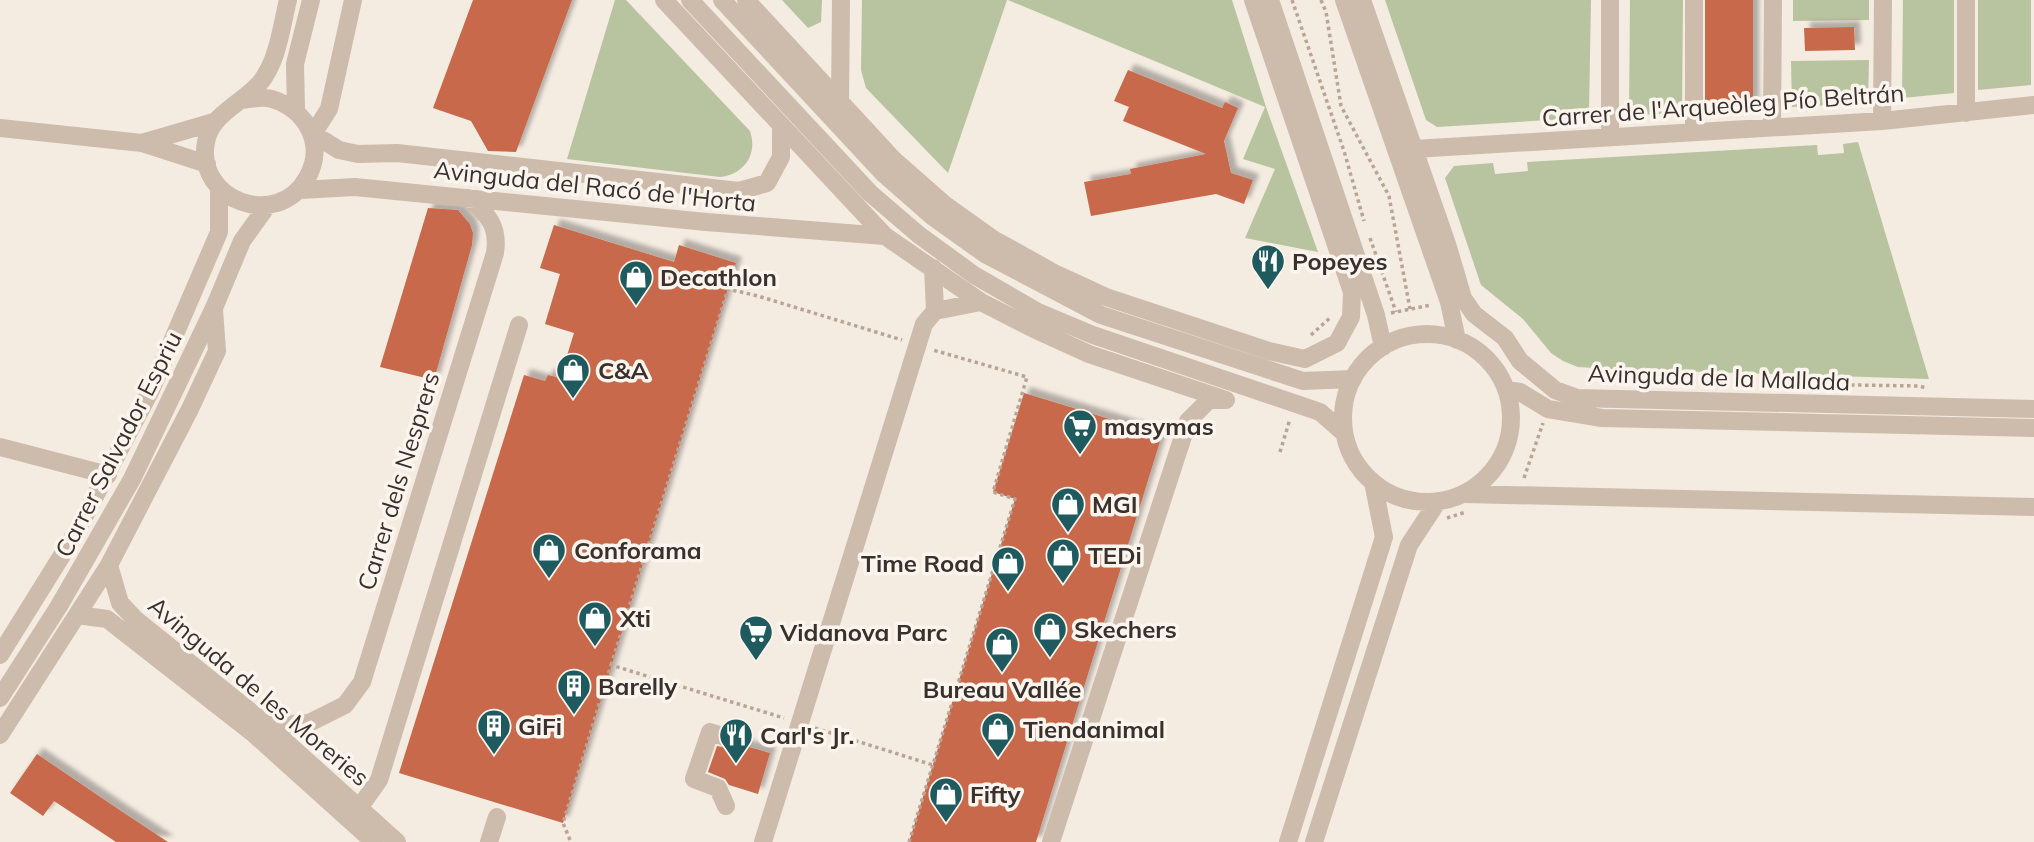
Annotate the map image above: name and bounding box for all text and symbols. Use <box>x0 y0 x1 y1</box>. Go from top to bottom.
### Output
street label: Carrer de l'Arqueòleg Pío Beltrán <box>1541 77 1905 133</box>
street label: Avinguda del Racó de l'Horta <box>432 154 758 218</box>
restaurant icon: Popeyes <box>1249 242 1287 291</box>
place label: Popeyes <box>1292 246 1387 276</box>
shop icon: Decathlon <box>617 258 655 307</box>
place label: Decathlon <box>660 262 777 292</box>
street label: Carrer Salvador Espriu <box>48 326 188 562</box>
shop icon: C&A <box>554 351 592 400</box>
place label: C&A <box>598 355 648 385</box>
street label: Avinguda de la Mallada <box>1587 357 1851 397</box>
street label: Carrer dels Nesprers <box>351 368 445 594</box>
supermarket icon: masymas <box>1061 407 1099 456</box>
place label: masymas <box>1104 411 1214 441</box>
shop icon: MGI <box>1049 485 1087 534</box>
place label: MGI <box>1092 489 1137 519</box>
shop icon: Conforama <box>530 531 568 580</box>
place label: Conforama <box>574 535 702 565</box>
shop icon: TEDi <box>1044 536 1082 585</box>
place label: TEDi <box>1088 540 1142 570</box>
shop icon: Time Road <box>989 544 1027 593</box>
place label: Time Road <box>861 548 984 578</box>
street label: Avinguda de les Moreries <box>143 590 375 792</box>
shop icon: Xti <box>576 599 614 648</box>
place label: Xti <box>619 603 651 633</box>
shop icon: Skechers <box>1031 610 1069 659</box>
supermarket icon: Vidanova Parc <box>737 613 775 662</box>
place label: Skechers <box>1074 614 1177 644</box>
place label: Vidanova Parc <box>779 617 948 647</box>
shop icon: Bureau Vallée <box>983 625 1021 674</box>
building icon: Barelly <box>555 667 593 716</box>
place label: Barelly <box>598 671 678 701</box>
place label: Bureau Vallée <box>923 674 1081 704</box>
building icon: GiFi <box>475 707 513 756</box>
shop icon: Tiendanimal <box>979 710 1017 759</box>
place label: GiFi <box>518 711 562 741</box>
place label: Tiendanimal <box>1023 714 1165 744</box>
restaurant icon: Carl's Jr. <box>717 716 755 765</box>
place label: Carl's Jr. <box>760 720 855 750</box>
shop icon: Fifty <box>927 775 965 824</box>
place label: Fifty <box>970 779 1021 809</box>

